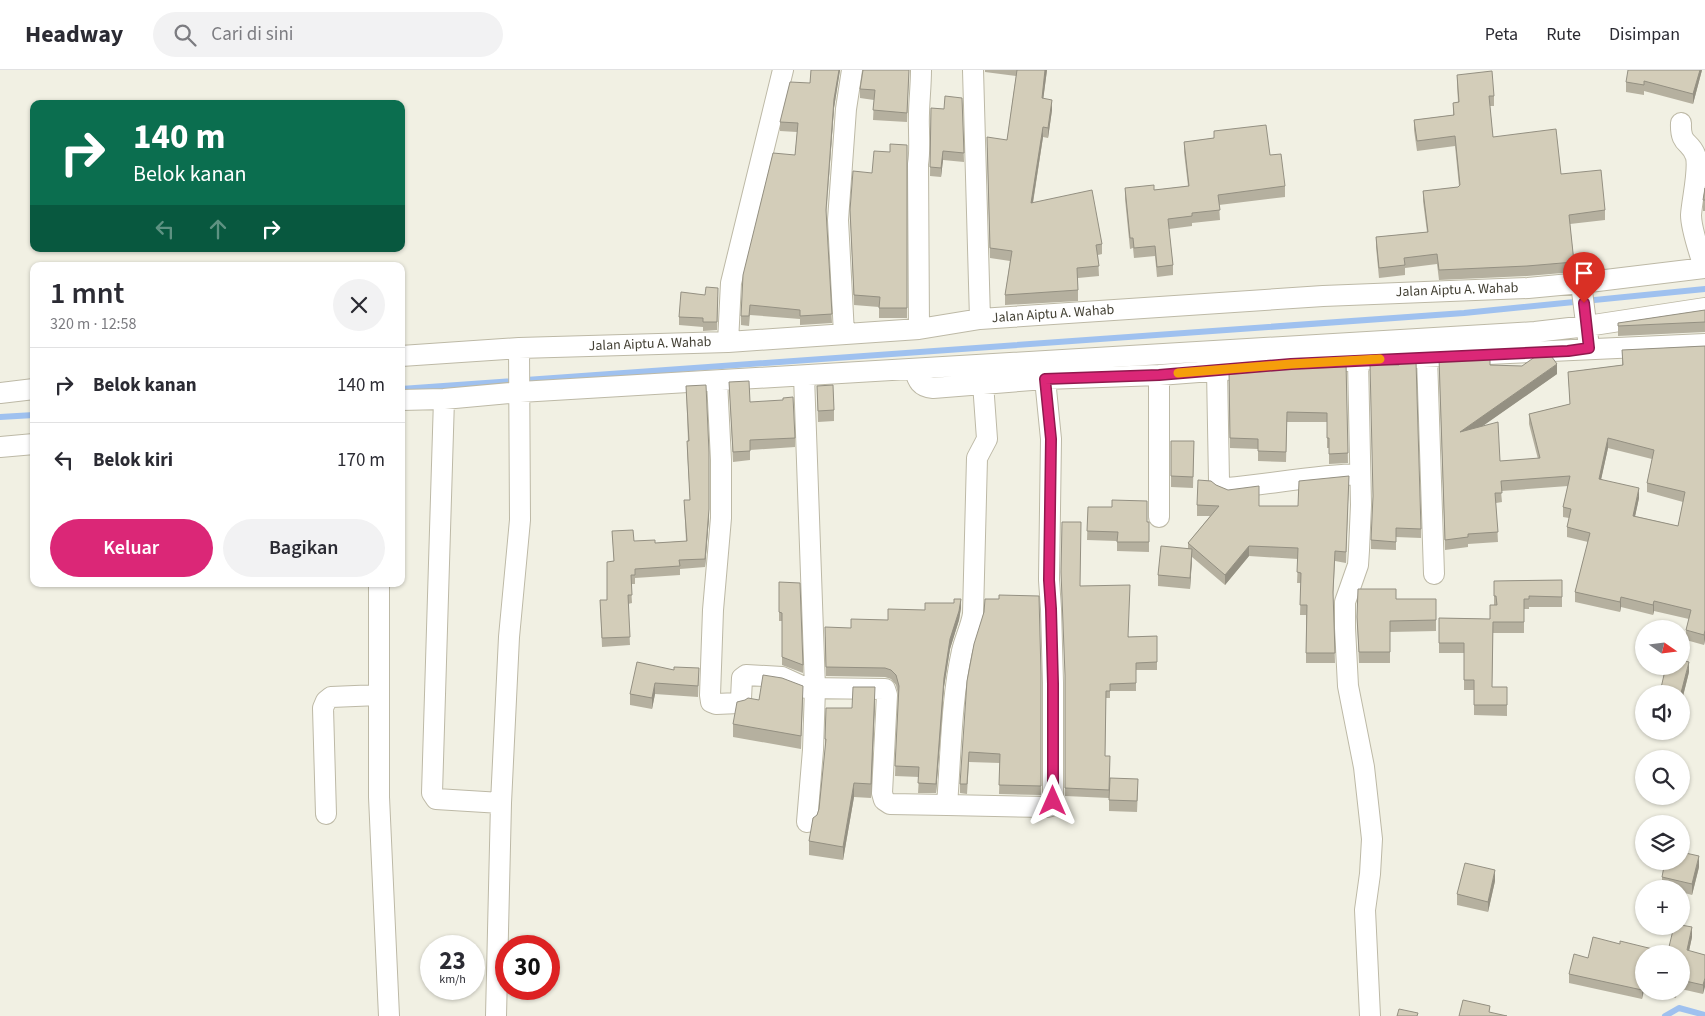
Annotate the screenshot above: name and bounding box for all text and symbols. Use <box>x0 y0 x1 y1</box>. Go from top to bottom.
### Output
search box <box>153 12 503 57</box>
text: Headway <box>25 17 123 52</box>
icon: search <box>171 21 199 49</box>
text: Cari di sini <box>211 21 294 48</box>
text: Peta <box>1485 22 1518 47</box>
text: Rute <box>1546 22 1581 47</box>
text: Disimpan <box>1609 22 1680 47</box>
text: 140 m <box>133 112 225 162</box>
icon: right <box>50 120 115 185</box>
text: Belok kanan <box>133 158 247 190</box>
icon: left <box>151 215 179 243</box>
icon: ahead <box>204 215 232 243</box>
icon: right <box>257 215 285 243</box>
pin <box>1563 252 1605 303</box>
icon: arrive <box>1570 259 1598 287</box>
text: 1 mnt <box>50 272 124 315</box>
street label: Jalan Aiptu A. Wahab <box>1395 278 1519 302</box>
button: close <box>333 279 385 331</box>
street label: Jalan Aiptu A. Wahab <box>991 300 1115 328</box>
text: 320 m · 12:58 <box>50 313 137 335</box>
street label: Jalan Aiptu A. Wahab <box>588 332 712 356</box>
icon: right <box>50 371 78 399</box>
text: Belok kanan <box>93 372 197 399</box>
text: 140 m <box>337 372 385 399</box>
icon: left <box>50 446 78 474</box>
text: Belok kiri <box>93 447 173 474</box>
text: 170 m <box>337 447 385 474</box>
button: Keluar <box>50 519 213 577</box>
button: Bagikan <box>223 519 385 577</box>
north arrow <box>1635 620 1690 675</box>
map controls <box>1635 620 1690 1000</box>
button: sound <box>1635 685 1690 740</box>
button: search <box>1635 750 1690 805</box>
position arrow <box>1026 774 1078 826</box>
button: layers <box>1635 815 1690 870</box>
button: + <box>1635 880 1690 935</box>
speed limit sign: 30 <box>495 935 560 1000</box>
text: 23 <box>439 943 466 979</box>
button: − <box>1635 945 1690 1000</box>
text: km/h <box>439 971 466 988</box>

